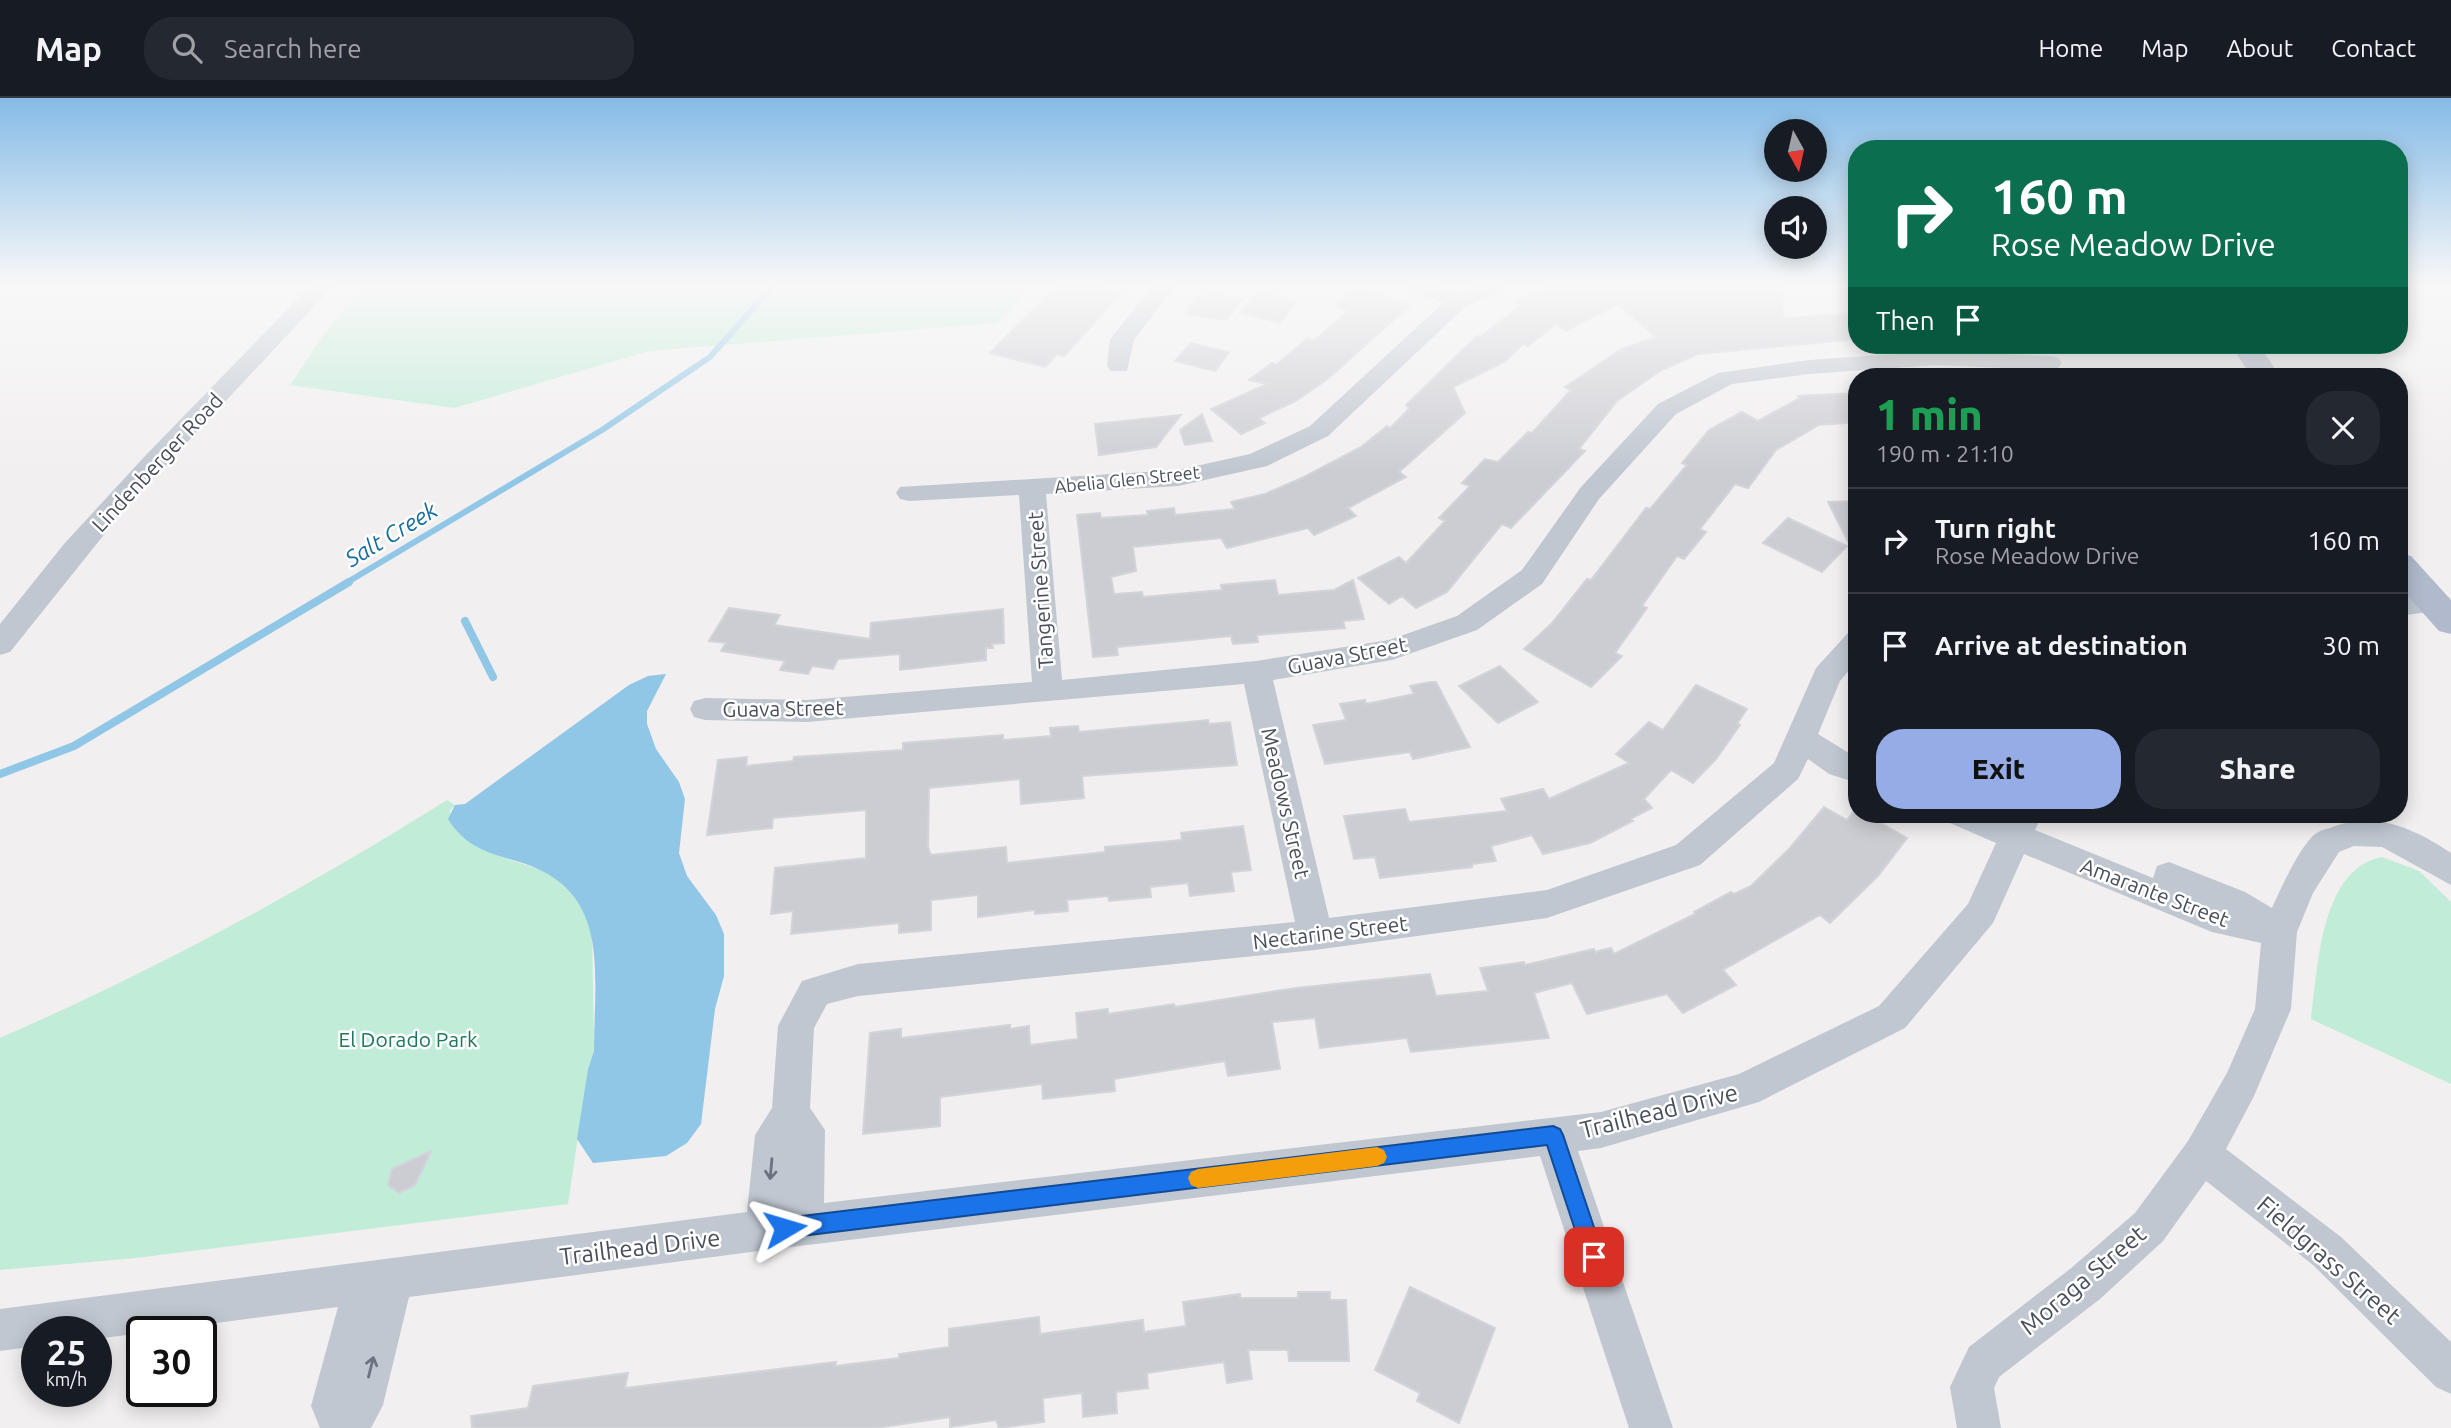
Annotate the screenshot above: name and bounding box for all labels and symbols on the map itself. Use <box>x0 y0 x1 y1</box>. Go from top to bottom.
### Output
north arrow <box>1764 119 1827 182</box>
street label: Lindenberger Road <box>87 388 227 536</box>
street label: Abelia Glen Street <box>1053 461 1201 497</box>
water label: Salt Creek <box>340 497 442 572</box>
street label: Tangerine Street <box>1023 511 1057 669</box>
street label: Guava Street <box>1285 632 1409 678</box>
street label: Guava Street <box>722 695 844 721</box>
street label: Meadows Street <box>1257 725 1315 881</box>
street label: Amarante Street <box>2078 853 2232 931</box>
street label: Nectarine Street <box>1251 911 1409 953</box>
park label: El Dorado Park <box>338 1027 478 1051</box>
street label: Trailhead Drive <box>1577 1078 1741 1144</box>
one-way arrow <box>764 1157 777 1180</box>
position arrow <box>748 1191 822 1265</box>
street label: Fieldgrass Street <box>2252 1191 2406 1330</box>
street label: Moraga Street <box>2015 1219 2151 1340</box>
street label: Trailhead Drive <box>558 1224 722 1270</box>
pin <box>1564 1227 1624 1287</box>
speed limit sign: 30 <box>126 1316 217 1407</box>
one-way arrow <box>365 1356 378 1379</box>

